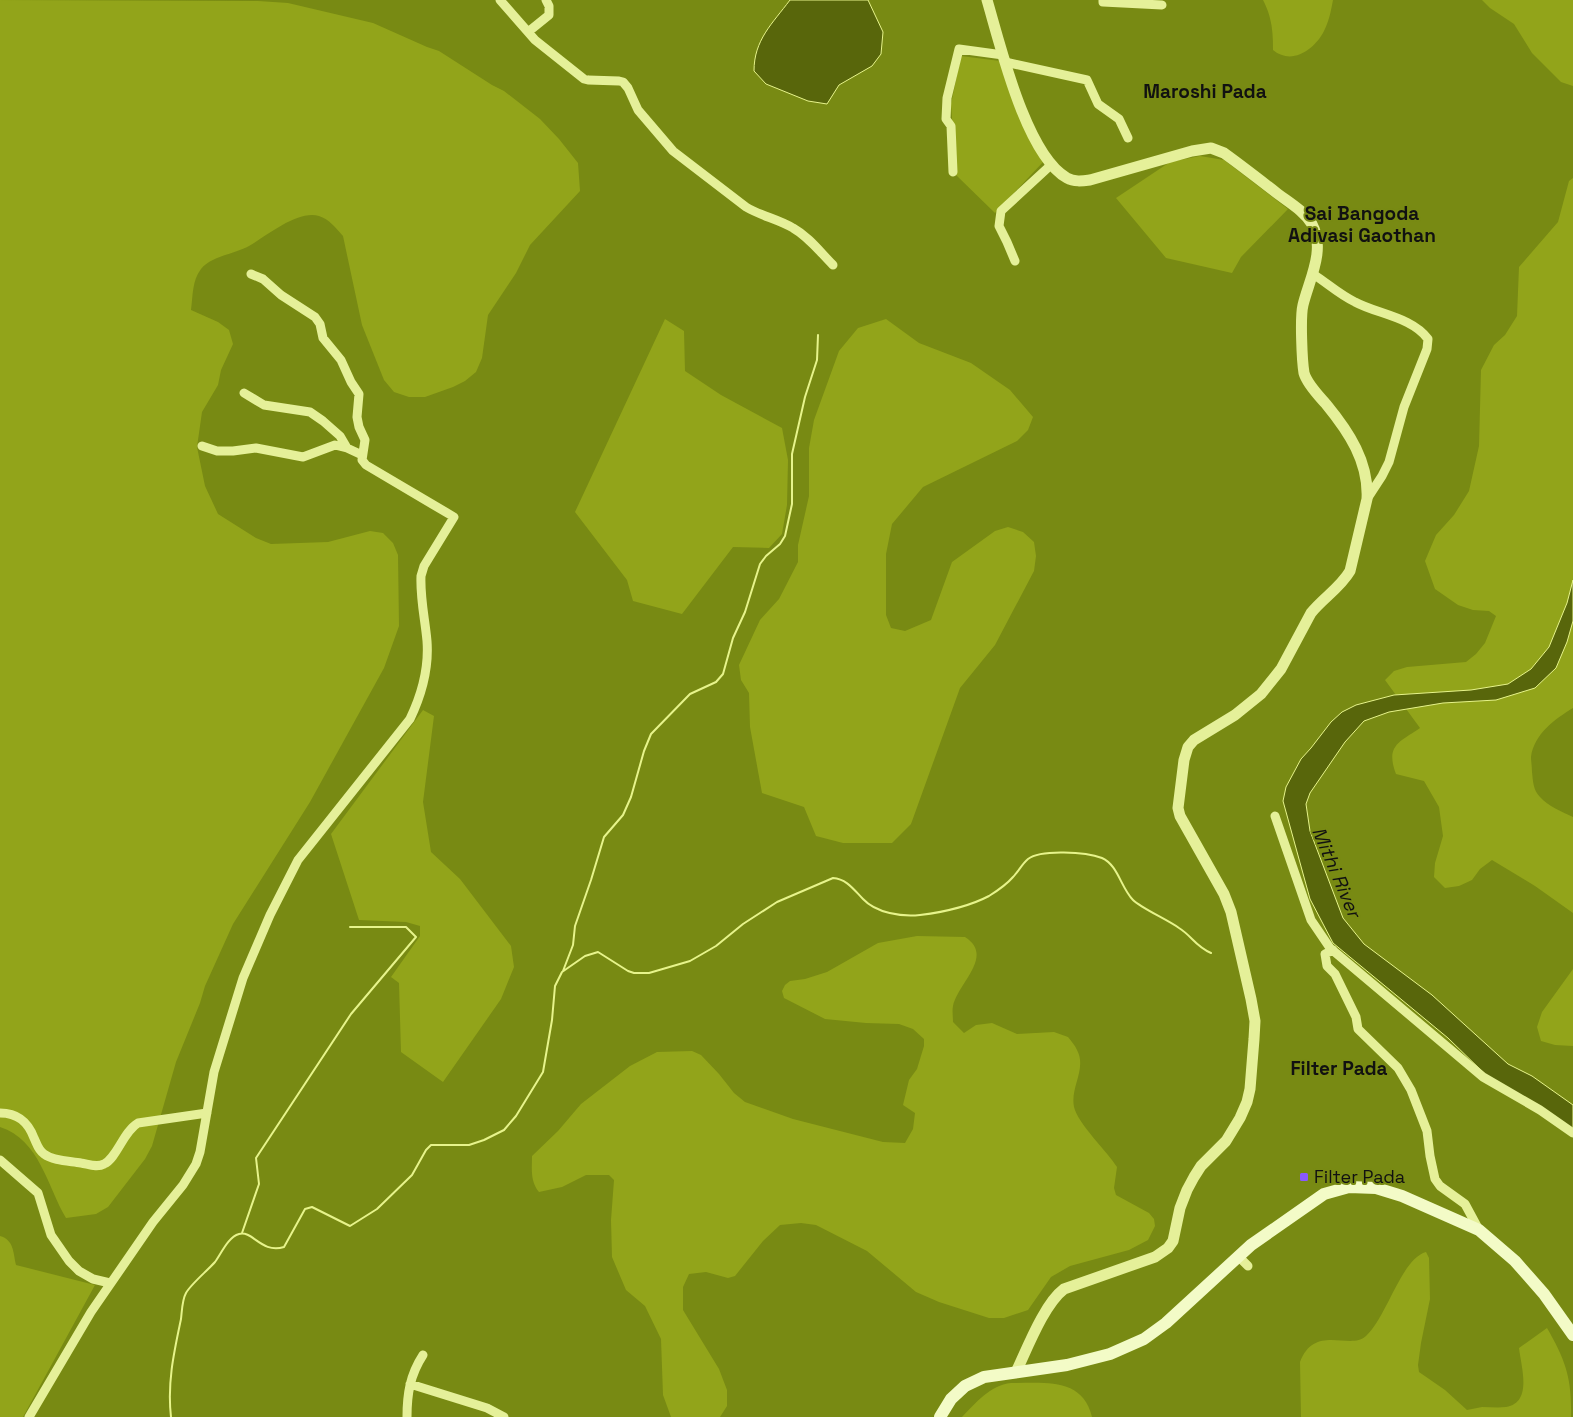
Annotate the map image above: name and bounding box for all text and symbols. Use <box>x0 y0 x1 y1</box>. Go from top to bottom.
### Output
district label: Maroshi Pada <box>1143 79 1267 104</box>
district label: Sai Bangoda Adivasi Gaothan <box>1288 201 1436 248</box>
water label: Mithi River <box>1306 823 1368 923</box>
district label: Filter Pada <box>1290 1056 1388 1081</box>
place label: Filter Pada <box>1314 1165 1405 1188</box>
marker: Filter Pada <box>1298 1171 1310 1183</box>

